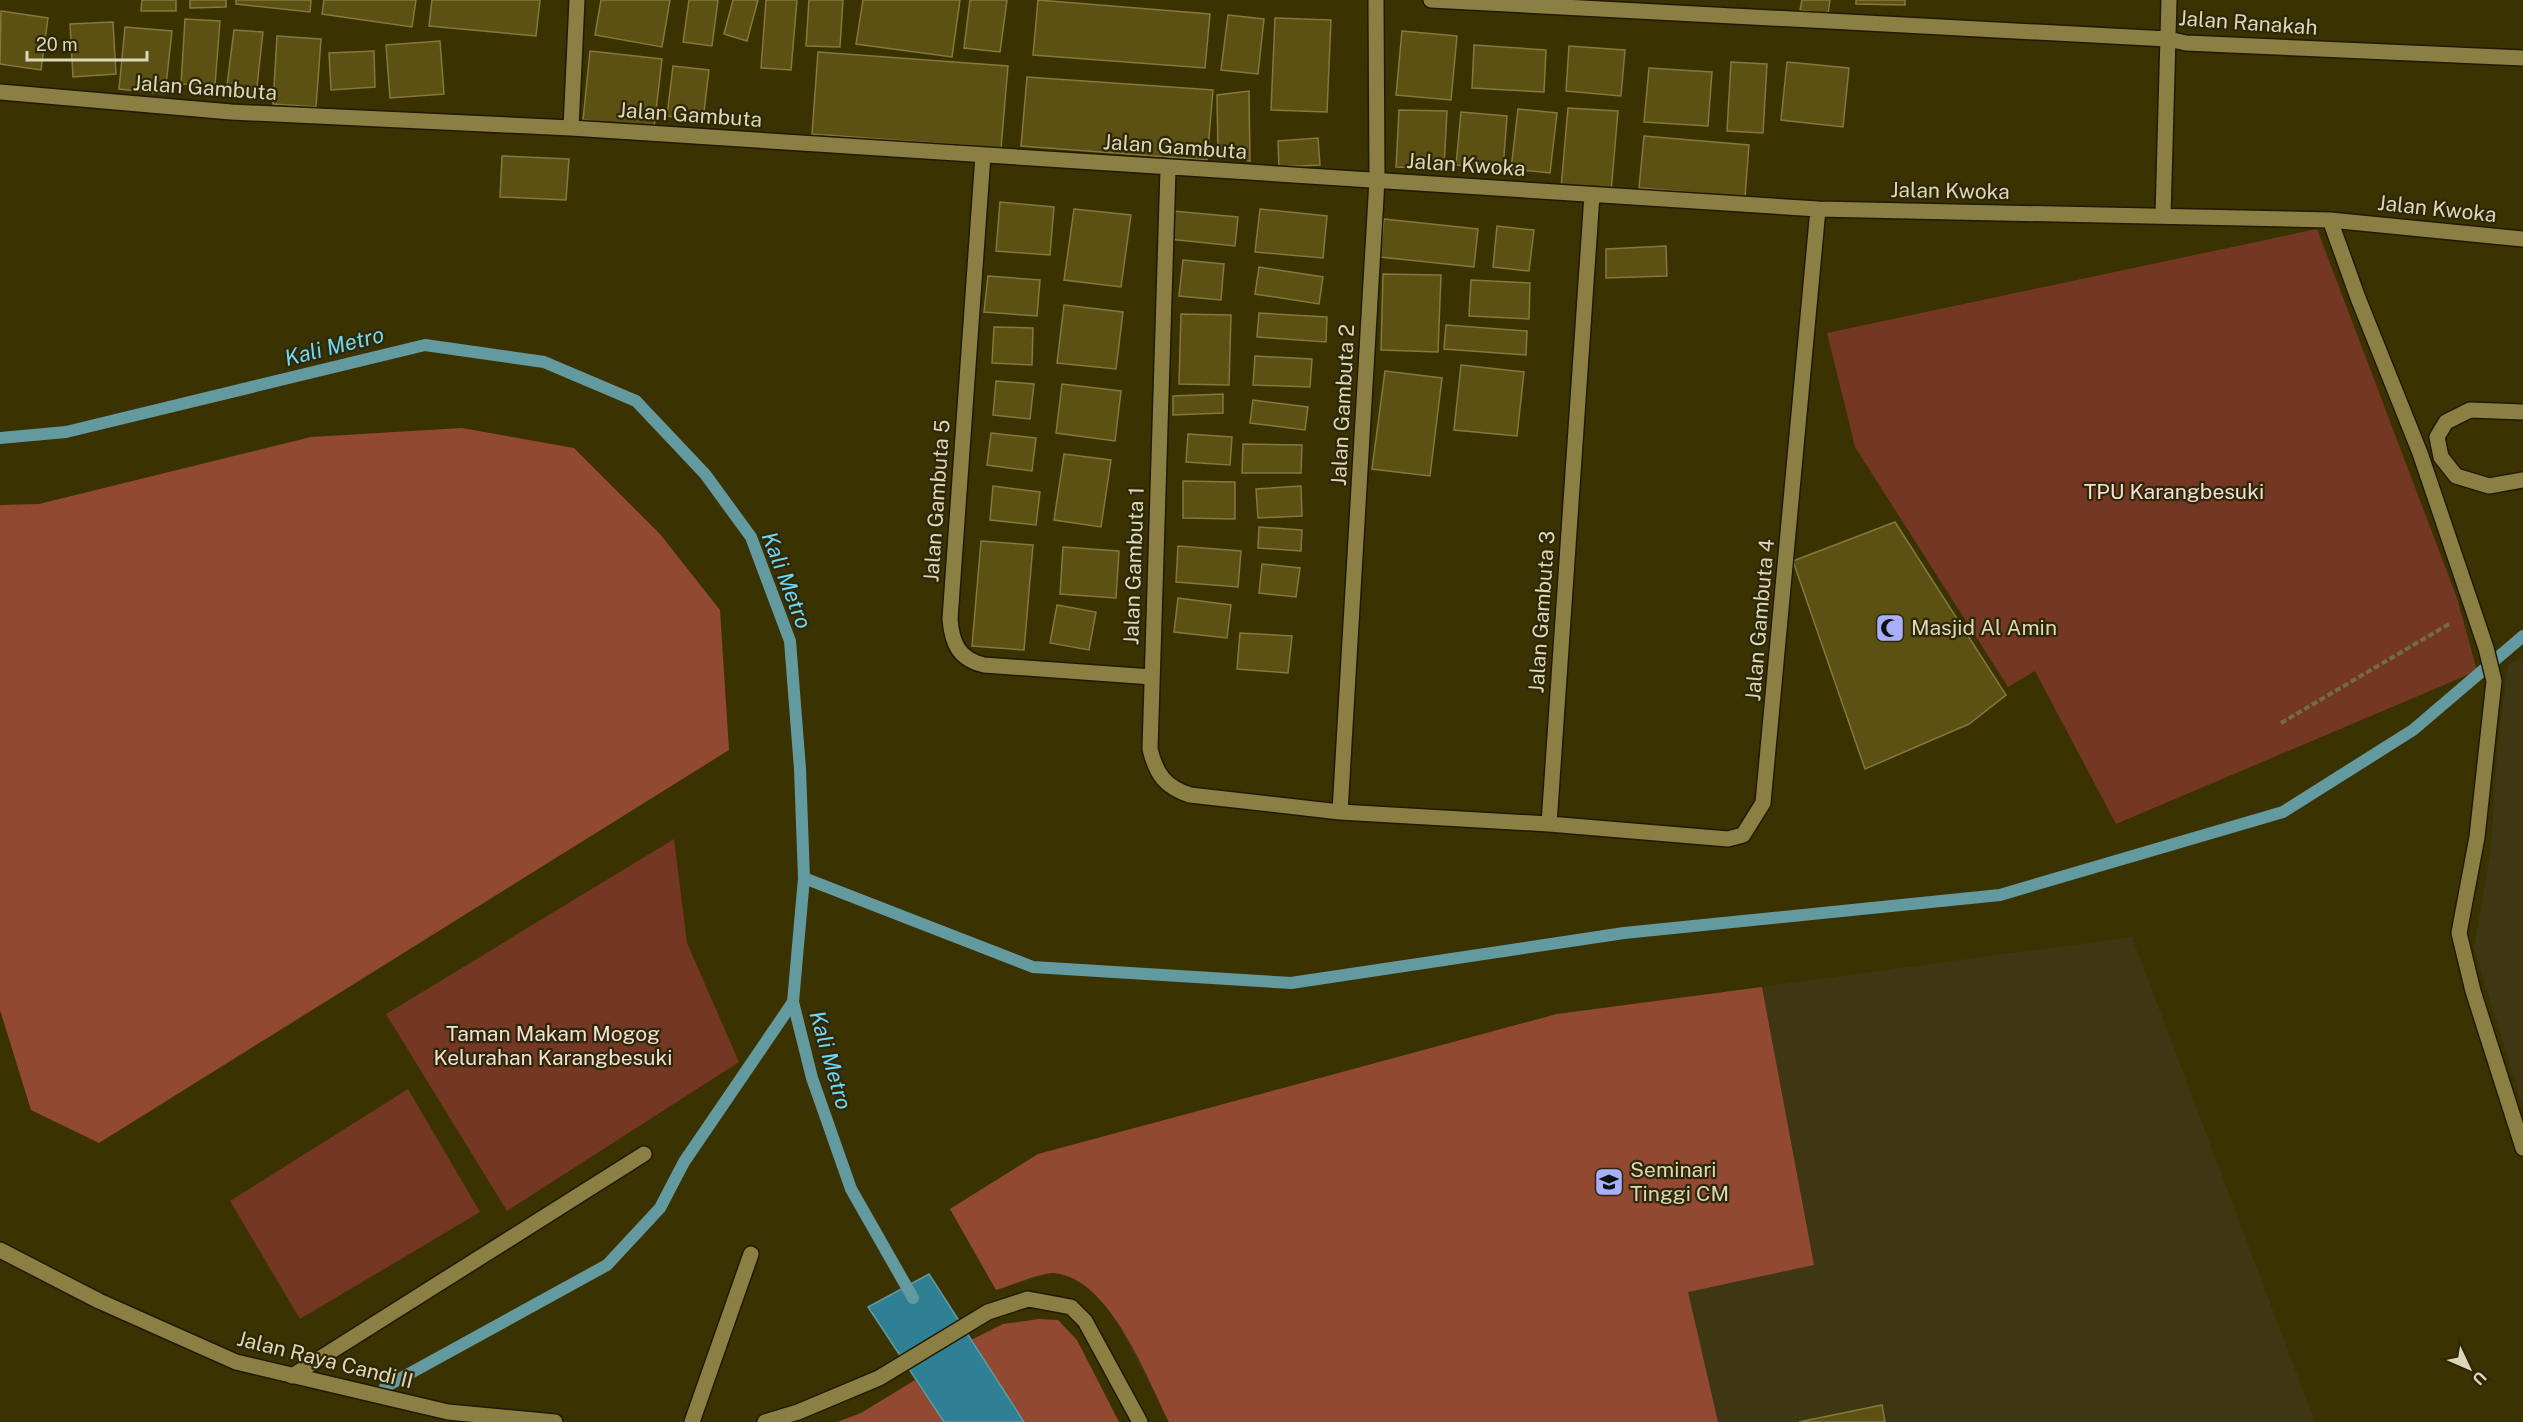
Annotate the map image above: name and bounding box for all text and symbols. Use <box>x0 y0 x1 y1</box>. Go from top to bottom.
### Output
street label: Jalan Ranakah <box>2178 5 2318 40</box>
scale bar <box>27 24 147 62</box>
text: 20 m <box>36 34 78 55</box>
street label: Jalan Gambuta <box>132 70 278 105</box>
street label: Jalan Gambuta <box>617 97 763 132</box>
street label: Jalan Gambuta <box>1102 129 1248 164</box>
street label: Jalan Kwoka <box>1406 148 1527 181</box>
street label: Jalan Kwoka <box>1890 177 2010 204</box>
street label: Jalan Kwoka <box>2376 190 2498 227</box>
water label: Kali Metro <box>282 321 386 371</box>
street label: Jalan Gambuta 2 <box>1326 323 1359 487</box>
street label: Jalan Gambuta 5 <box>918 419 955 583</box>
park label: TPU Karangbesuki <box>2084 479 2264 504</box>
street label: Jalan Gambuta 1 <box>1118 487 1149 645</box>
water label: Kali Metro <box>757 528 817 632</box>
street label: Jalan Gambuta 3 <box>1523 530 1560 694</box>
street label: Jalan Gambuta 4 <box>1740 538 1779 702</box>
mosque icon: Masjid Al Amin <box>1874 612 1906 644</box>
place label: Masjid Al Amin <box>1911 615 2057 640</box>
water label: Kali Metro <box>804 1008 858 1112</box>
park label: Taman Makam Mogog Kelurahan Karangbesuki <box>433 1021 673 1070</box>
place label: Seminari Tinggi CM <box>1630 1157 1729 1206</box>
school or university icon: Seminari Tinggi CM <box>1593 1166 1625 1198</box>
street label: Jalan Raya Candi II <box>234 1326 416 1394</box>
north arrow <box>2439 1338 2499 1398</box>
text: U <box>2469 1367 2490 1389</box>

